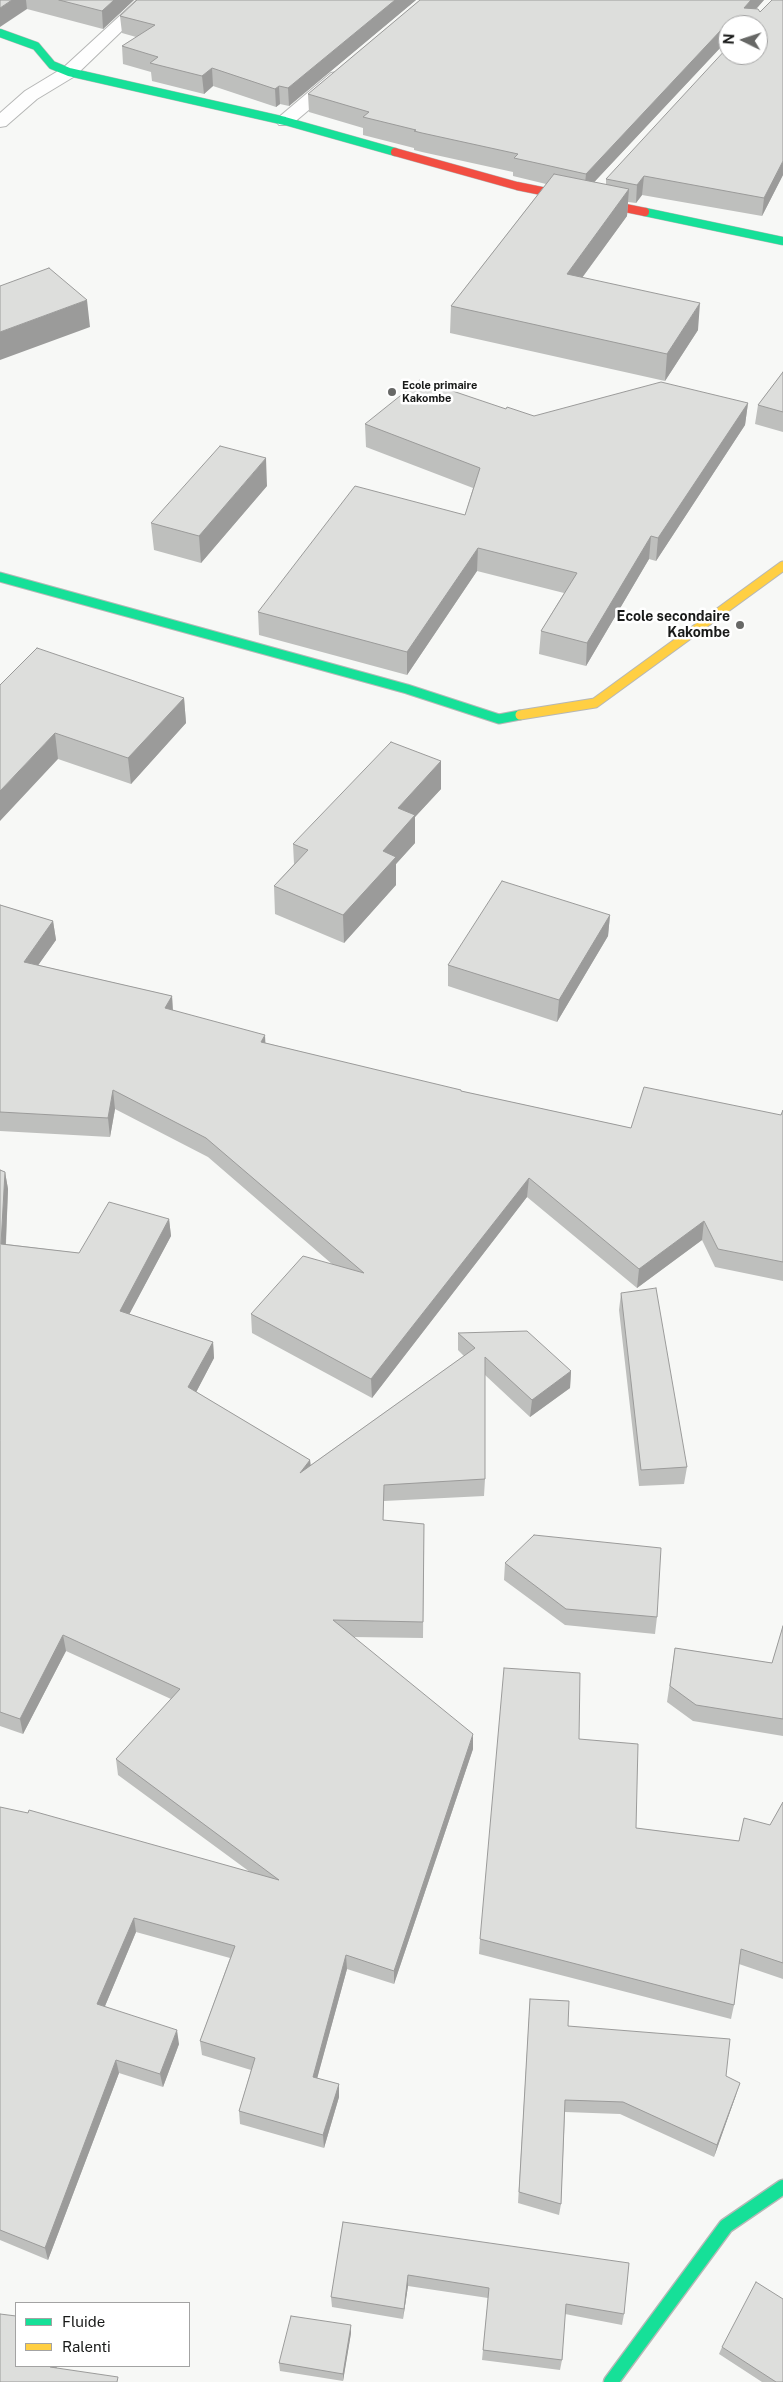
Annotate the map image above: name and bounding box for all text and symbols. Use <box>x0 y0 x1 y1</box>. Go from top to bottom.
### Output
north arrow <box>718 15 768 65</box>
text: N <box>721 33 737 45</box>
place label: Ecole primaire Kakombe <box>402 379 477 405</box>
marker: Ecole primaire Kakombe <box>386 386 398 398</box>
place label: Ecole secondaire Kakombe <box>617 609 730 642</box>
marker: Ecole secondaire Kakombe <box>734 619 746 631</box>
legend <box>15 2302 190 2367</box>
text: Fluide <box>62 2313 105 2330</box>
text: Ralenti <box>62 2338 111 2355</box>

